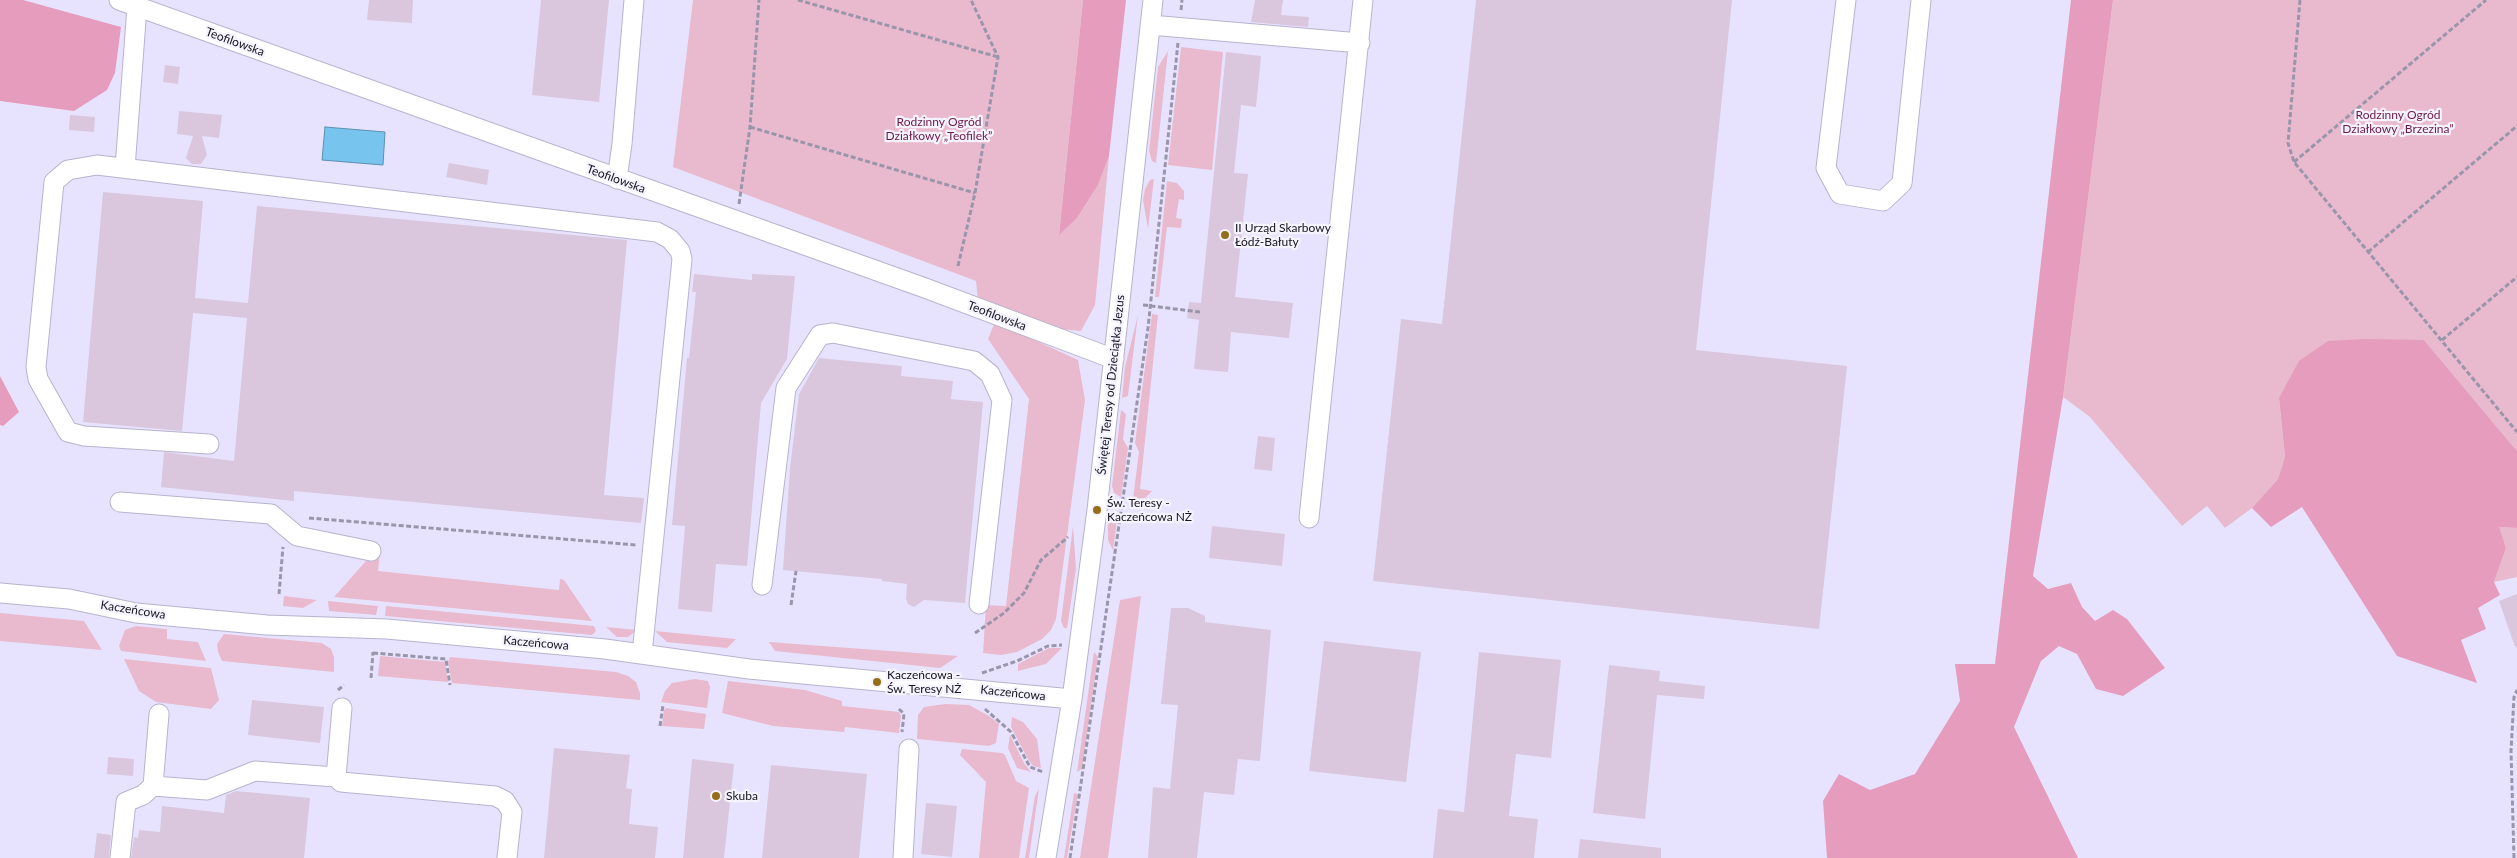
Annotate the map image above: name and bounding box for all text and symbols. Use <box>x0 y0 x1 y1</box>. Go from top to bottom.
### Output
street label: Teofilowska <box>204 25 266 59</box>
park label: Rodzinny Ogród Działkowy „Brzezina” <box>2342 108 2454 136</box>
park label: Rodzinny Ogród Działkowy „Teofilek” <box>886 115 992 143</box>
street label: Teofilowska <box>585 162 647 196</box>
place label: II Urząd Skarbowy Łódź-Bałuty <box>1235 221 1331 249</box>
marker: II Urząd Skarbowy Łódź-Bałuty <box>1219 229 1231 241</box>
street label: Świętej Teresy od Dzieciątka Jezus <box>1094 294 1128 476</box>
street label: Teofilowska <box>966 298 1028 334</box>
place label: Św. Teresy - Kaczeńcowa NŻ <box>1107 496 1192 524</box>
marker: Św. Teresy - Kaczeńcowa NŻ <box>1091 504 1103 516</box>
street label: Kaczeńcowa <box>99 598 167 622</box>
street label: Kaczeńcowa <box>503 633 569 653</box>
place label: Kaczeńcowa - Św. Teresy NŻ <box>887 668 962 696</box>
marker: Kaczeńcowa - Św. Teresy NŻ <box>871 676 883 688</box>
street label: Kaczeńcowa <box>980 682 1046 704</box>
place label: Skuba <box>726 789 758 803</box>
marker: Skuba <box>710 790 722 802</box>

